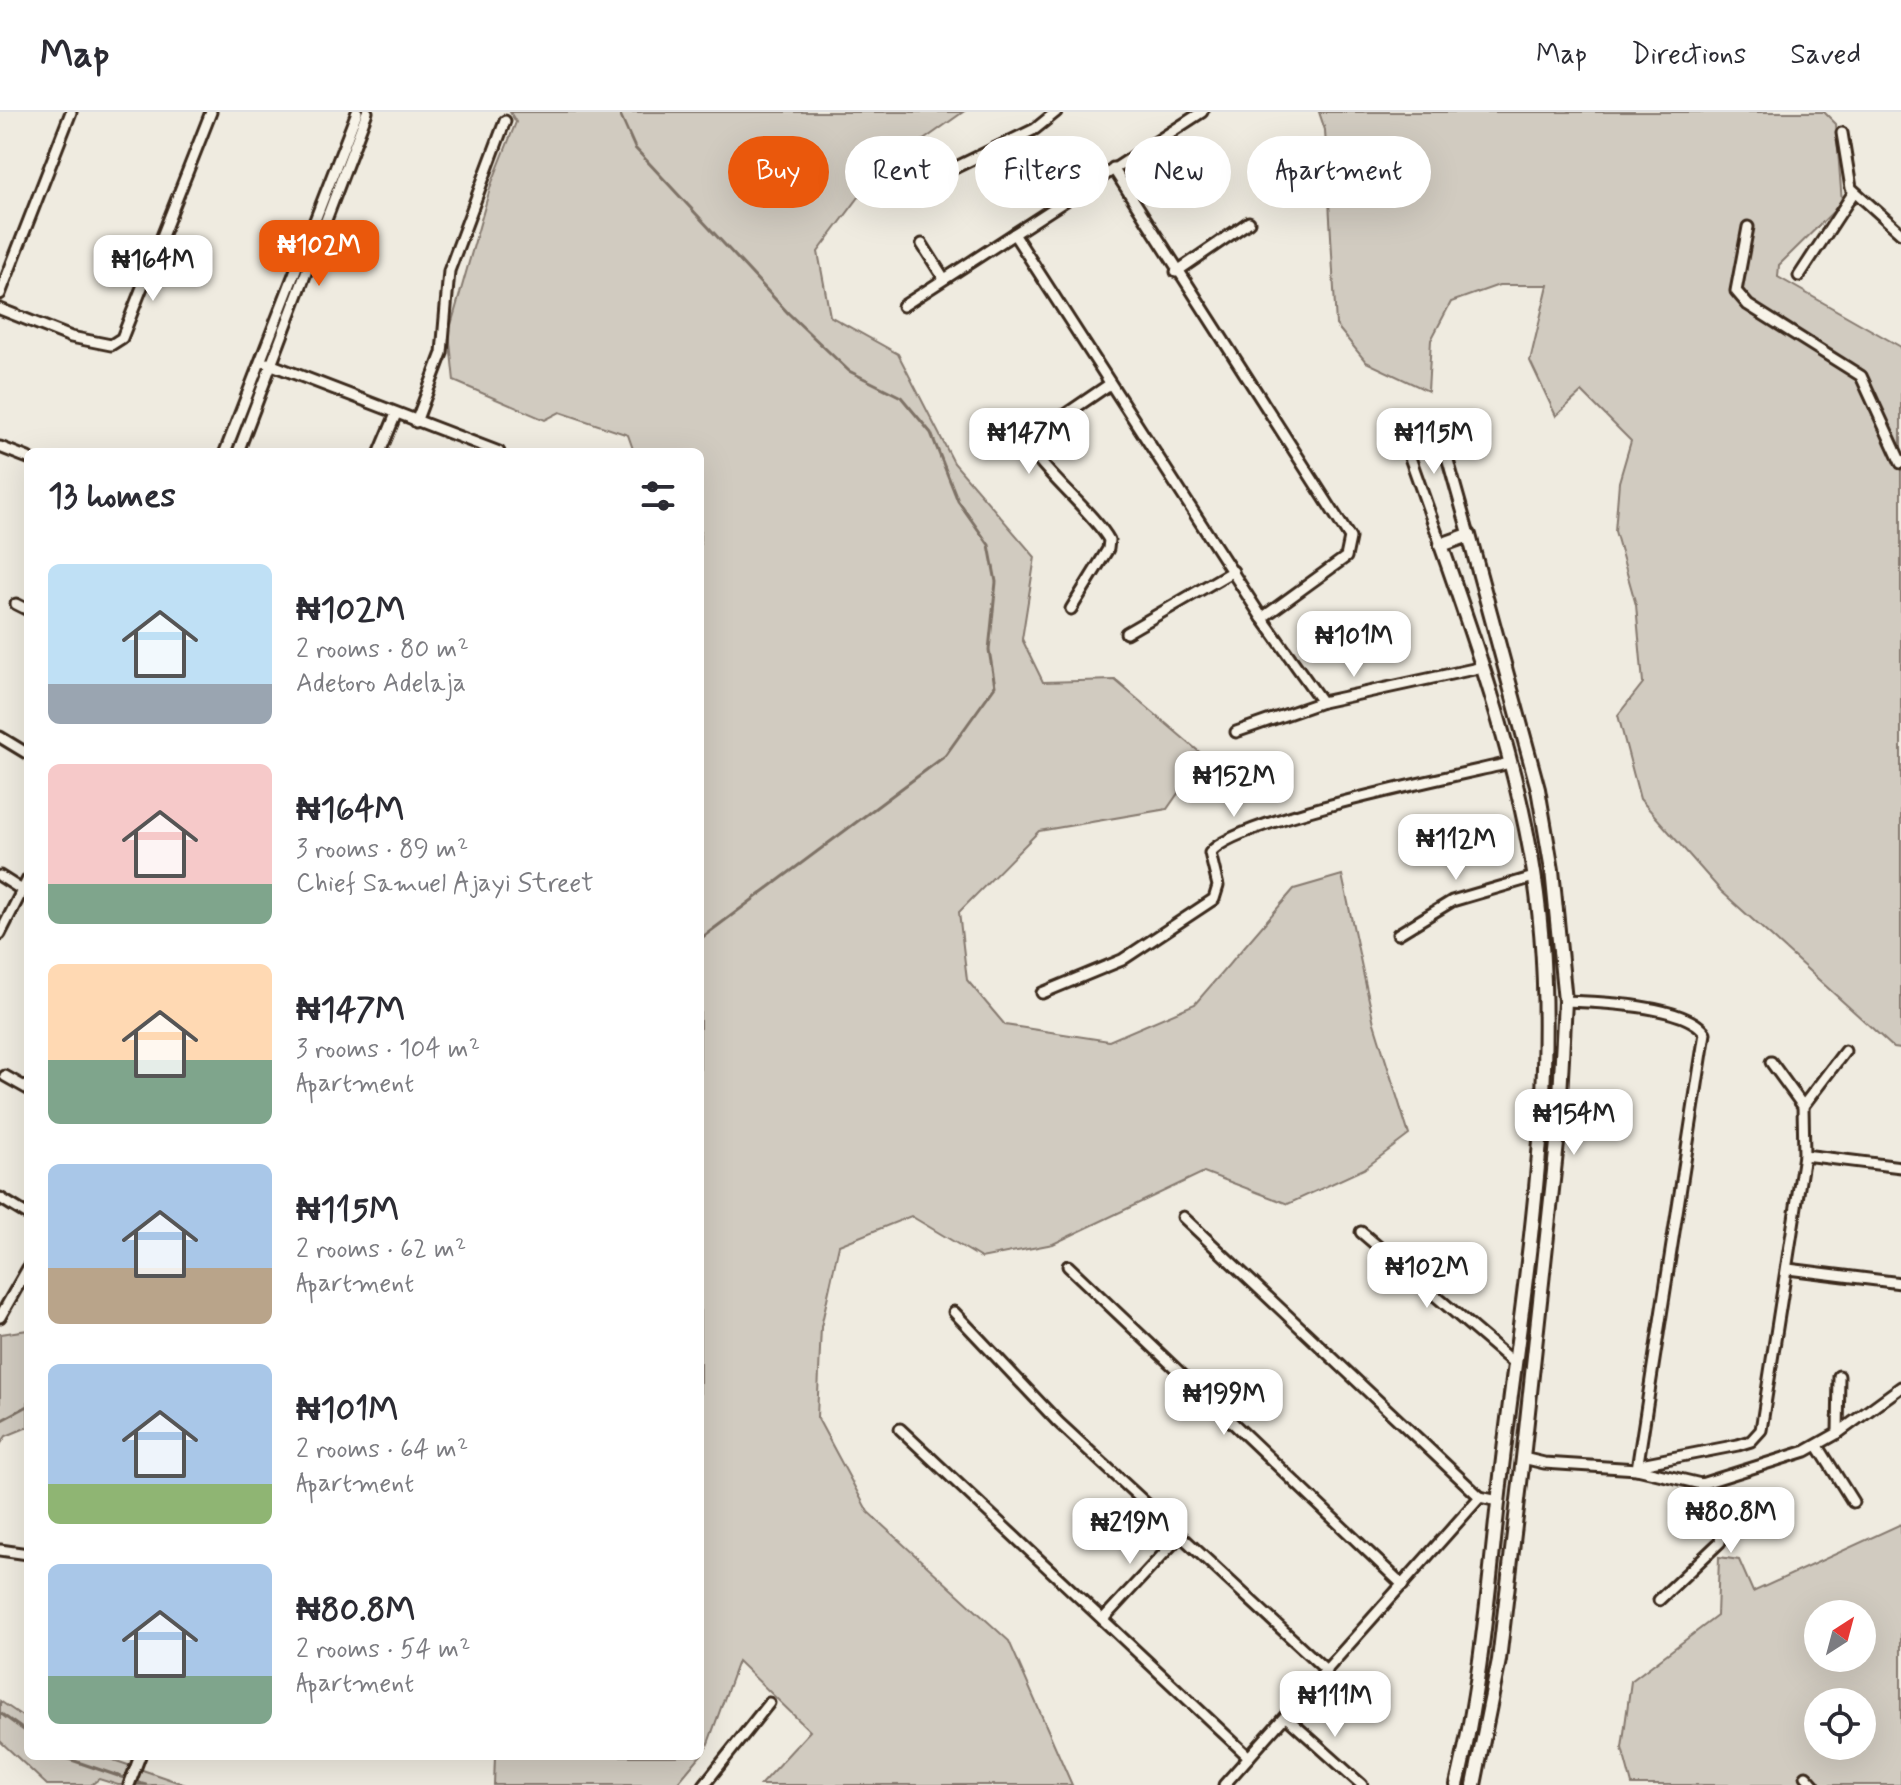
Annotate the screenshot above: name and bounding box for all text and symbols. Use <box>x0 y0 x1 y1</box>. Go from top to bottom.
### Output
text: Map <box>40 31 110 80</box>
text: Map <box>1536 37 1587 74</box>
text: Directions <box>1631 37 1746 74</box>
text: Saved <box>1790 37 1861 74</box>
chip: Buy <box>728 136 829 208</box>
chip: Rent <box>845 136 959 208</box>
chip: Filters <box>975 136 1109 208</box>
chip: New <box>1125 136 1231 208</box>
chip: Apartment <box>1247 136 1431 208</box>
pin: ₦102M <box>263 220 375 288</box>
text: ₦102M <box>277 229 361 263</box>
pin: ₦164M <box>97 235 209 303</box>
text: ₦164M <box>112 244 194 278</box>
pin: ₦147M <box>973 408 1085 476</box>
pin: ₦115M <box>1378 408 1490 476</box>
text: ₦147M <box>987 417 1071 451</box>
text: ₦115M <box>1395 417 1473 451</box>
text: 13 homes <box>48 474 176 519</box>
icon: filters <box>636 474 680 518</box>
text: ₦102M <box>296 588 405 633</box>
icon: home <box>112 596 208 692</box>
pin: ₦101M <box>1298 611 1410 679</box>
text: ₦101M <box>1315 620 1393 654</box>
text: 2 rooms · 80 m² <box>296 633 469 667</box>
text: Adetoro Adelaja <box>296 667 466 701</box>
pin: ₦152M <box>1178 751 1290 819</box>
text: ₦152M <box>1193 760 1275 794</box>
text: ₦164M <box>296 788 404 833</box>
icon: home <box>112 796 208 892</box>
pin: ₦112M <box>1400 814 1512 882</box>
text: ₦112M <box>1416 823 1496 857</box>
text: 3 rooms · 89 m² <box>296 833 468 867</box>
text: Chief Samuel Ajayi Street <box>296 867 594 901</box>
text: ₦147M <box>296 988 405 1033</box>
icon: home <box>112 996 208 1092</box>
text: 3 rooms · 104 m² <box>296 1033 480 1067</box>
text: Apartment <box>296 1067 414 1101</box>
pin: ₦154M <box>1518 1089 1630 1157</box>
text: ₦154M <box>1533 1098 1615 1132</box>
text: ₦115M <box>296 1188 399 1233</box>
icon: home <box>112 1196 208 1292</box>
text: 2 rooms · 62 m² <box>296 1233 466 1267</box>
pin: ₦102M <box>1371 1242 1483 1310</box>
text: ₦102M <box>1385 1251 1469 1285</box>
text: Apartment <box>296 1267 414 1301</box>
pin: ₦199M <box>1168 1369 1280 1437</box>
text: ₦199M <box>1183 1378 1265 1412</box>
text: ₦101M <box>296 1388 398 1433</box>
icon: home <box>112 1396 208 1492</box>
text: 2 rooms · 64 m² <box>296 1433 468 1467</box>
text: Apartment <box>296 1467 414 1501</box>
pin: ₦80.8M <box>1666 1487 1796 1555</box>
text: ₦80.8M <box>1685 1496 1777 1530</box>
pin: ₦219M <box>1074 1498 1186 1566</box>
text: ₦219M <box>1090 1507 1170 1541</box>
text: ₦80.8M <box>296 1588 415 1633</box>
icon: home <box>112 1596 208 1692</box>
north arrow <box>1804 1600 1876 1672</box>
map controls <box>1804 1600 1876 1760</box>
text: 2 rooms · 54 m² <box>296 1633 471 1667</box>
text: Apartment <box>296 1667 414 1701</box>
pin: ₦111M <box>1279 1671 1391 1739</box>
text: ₦111M <box>1298 1680 1372 1714</box>
button: locate <box>1804 1688 1876 1760</box>

